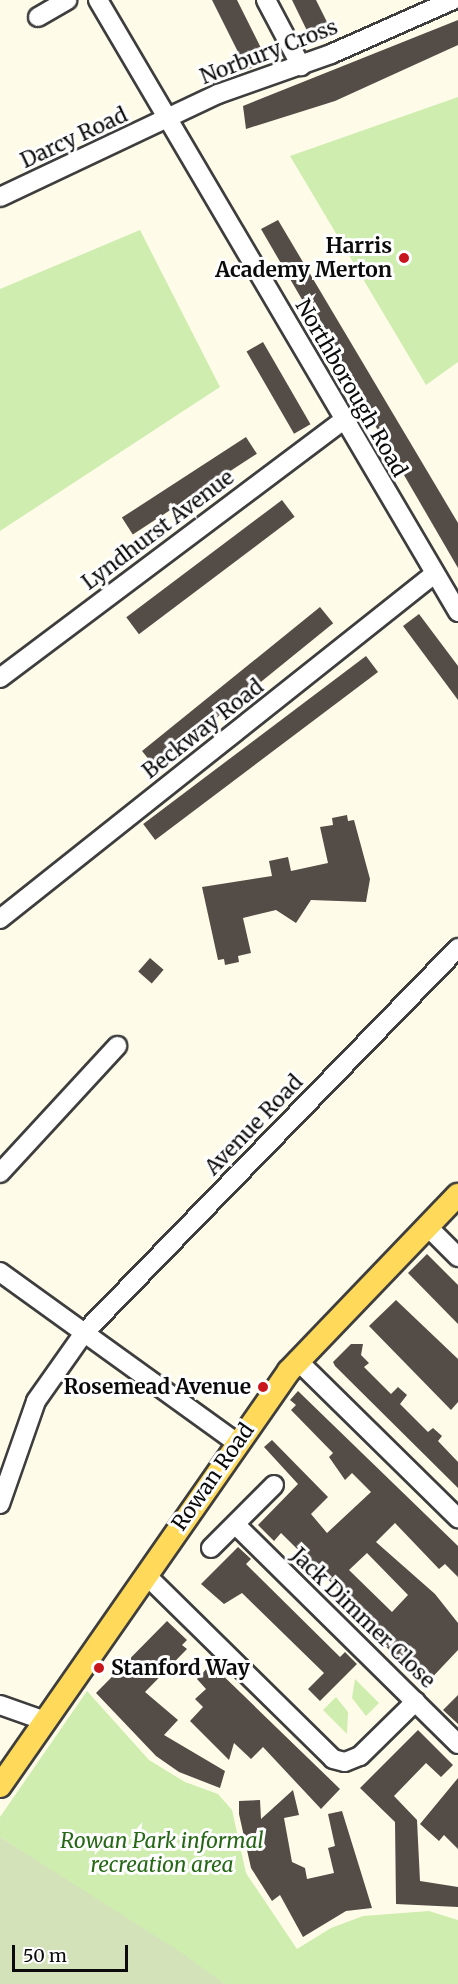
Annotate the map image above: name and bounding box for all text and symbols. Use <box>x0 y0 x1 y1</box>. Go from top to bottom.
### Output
street label: Norbury Cross <box>197 14 341 90</box>
street label: Darcy Road <box>17 102 131 174</box>
place label: Harris Academy Merton <box>215 233 392 283</box>
marker: Harris Academy Merton <box>397 251 411 265</box>
street label: Northborough Road <box>290 295 412 481</box>
street label: Lyndhurst Avenue <box>77 465 239 595</box>
street label: Beckway Road <box>138 674 268 784</box>
street label: Avenue Road <box>200 1070 308 1180</box>
place label: Rosemead Avenue <box>63 1374 251 1400</box>
marker: Rosemead Avenue <box>256 1380 270 1394</box>
street label: Rowan Road <box>167 1418 259 1536</box>
street label: Jack Dimmer Close <box>286 1543 440 1693</box>
place label: Stanford Way <box>111 1655 250 1681</box>
marker: Stanford Way <box>92 1661 106 1675</box>
park label: Rowan Park informal recreation area <box>60 1828 264 1878</box>
scale bar <box>15 1933 130 1971</box>
text: 50 m <box>23 1944 67 1967</box>

